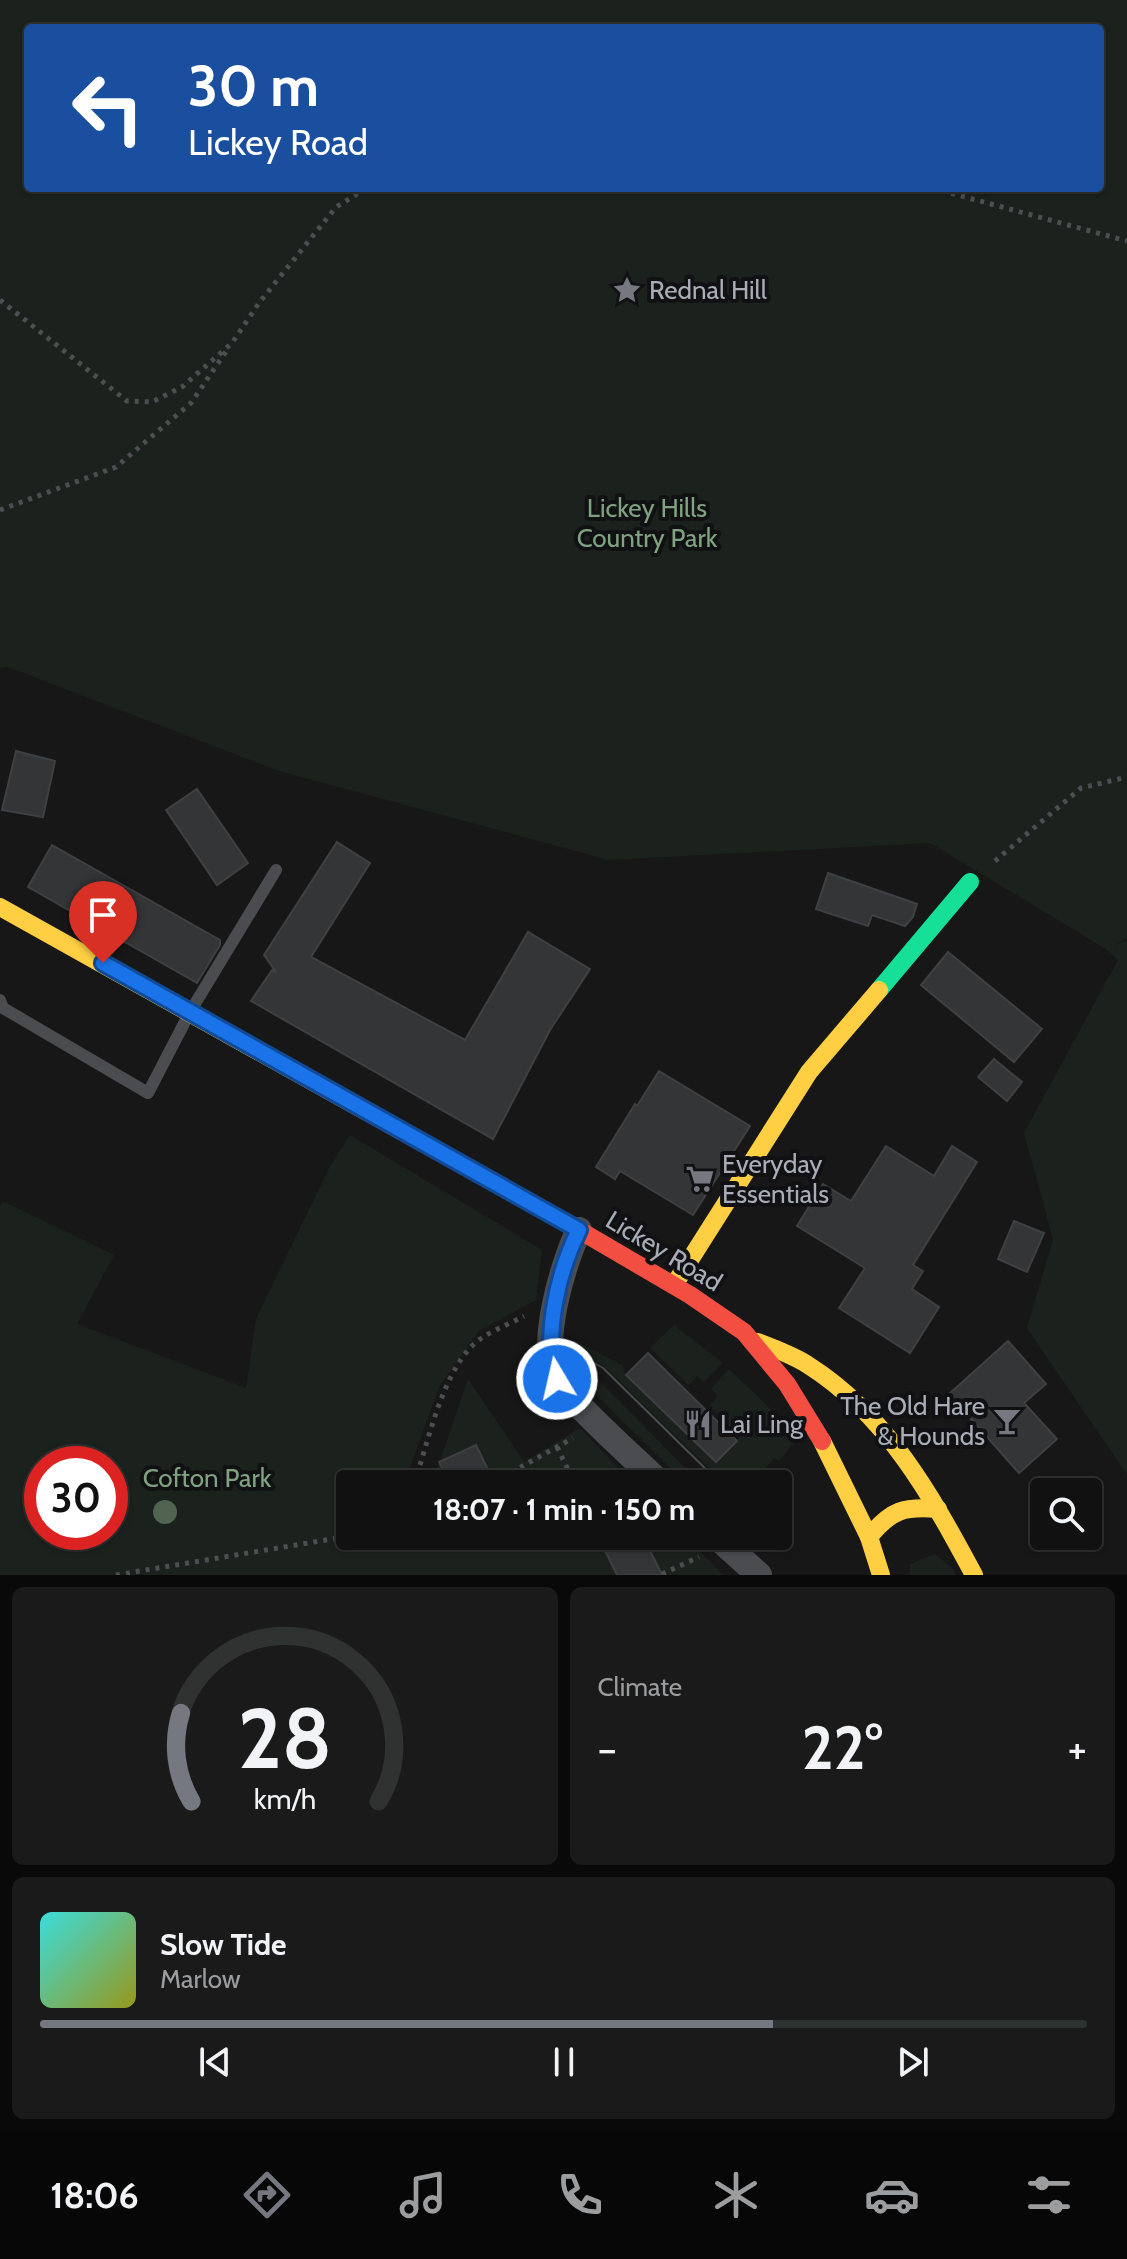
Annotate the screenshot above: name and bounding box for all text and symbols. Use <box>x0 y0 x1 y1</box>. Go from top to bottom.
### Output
text: 30 m <box>188 52 319 120</box>
icon: left <box>56 56 160 160</box>
text: Lickey Road <box>188 120 368 164</box>
place label: Rednal Hill <box>649 274 767 306</box>
place icon: Rednal Hill <box>612 275 642 305</box>
park label: Lickey Hills Country Park <box>577 492 718 554</box>
pin <box>69 881 137 963</box>
icon: arrive <box>81 893 125 937</box>
place label: Everyday Essentials <box>722 1148 829 1210</box>
supermarket icon: Everyday Essentials <box>685 1164 715 1194</box>
street label: Lickey Road <box>600 1204 728 1298</box>
position arrow <box>515 1337 599 1421</box>
place label: The Old Hare & Hounds <box>840 1390 985 1452</box>
bar icon: The Old Hare & Hounds <box>992 1406 1022 1436</box>
place label: Lai Ling <box>720 1408 804 1440</box>
restaurant icon: Lai Ling <box>683 1409 713 1439</box>
speed limit sign: 30 <box>24 1446 128 1550</box>
park label: Cofton Park <box>143 1462 272 1494</box>
map controls <box>1030 1478 1102 1550</box>
button: search <box>1030 1478 1102 1550</box>
text: 18:07 · 1 min · 150 m <box>433 1491 695 1528</box>
text: Climate <box>598 1671 682 1703</box>
text: 28 <box>238 1688 332 1789</box>
text: 22° <box>802 1711 883 1784</box>
text: − <box>598 1722 617 1775</box>
text: + <box>1068 1722 1087 1775</box>
text: km/h <box>253 1781 316 1816</box>
text: Slow Tide <box>160 1926 287 1963</box>
text: Marlow <box>160 1963 241 1995</box>
icon: previous <box>193 2040 237 2084</box>
icon: pause <box>542 2040 586 2084</box>
icon: next <box>891 2040 935 2084</box>
icon: directions <box>239 2167 295 2223</box>
icon: music <box>395 2167 451 2223</box>
icon: phone <box>552 2167 608 2223</box>
icon: climate <box>708 2167 764 2223</box>
icon: car <box>864 2167 920 2223</box>
icon: filters <box>1021 2167 1077 2223</box>
text: 18:06 <box>50 2173 139 2217</box>

